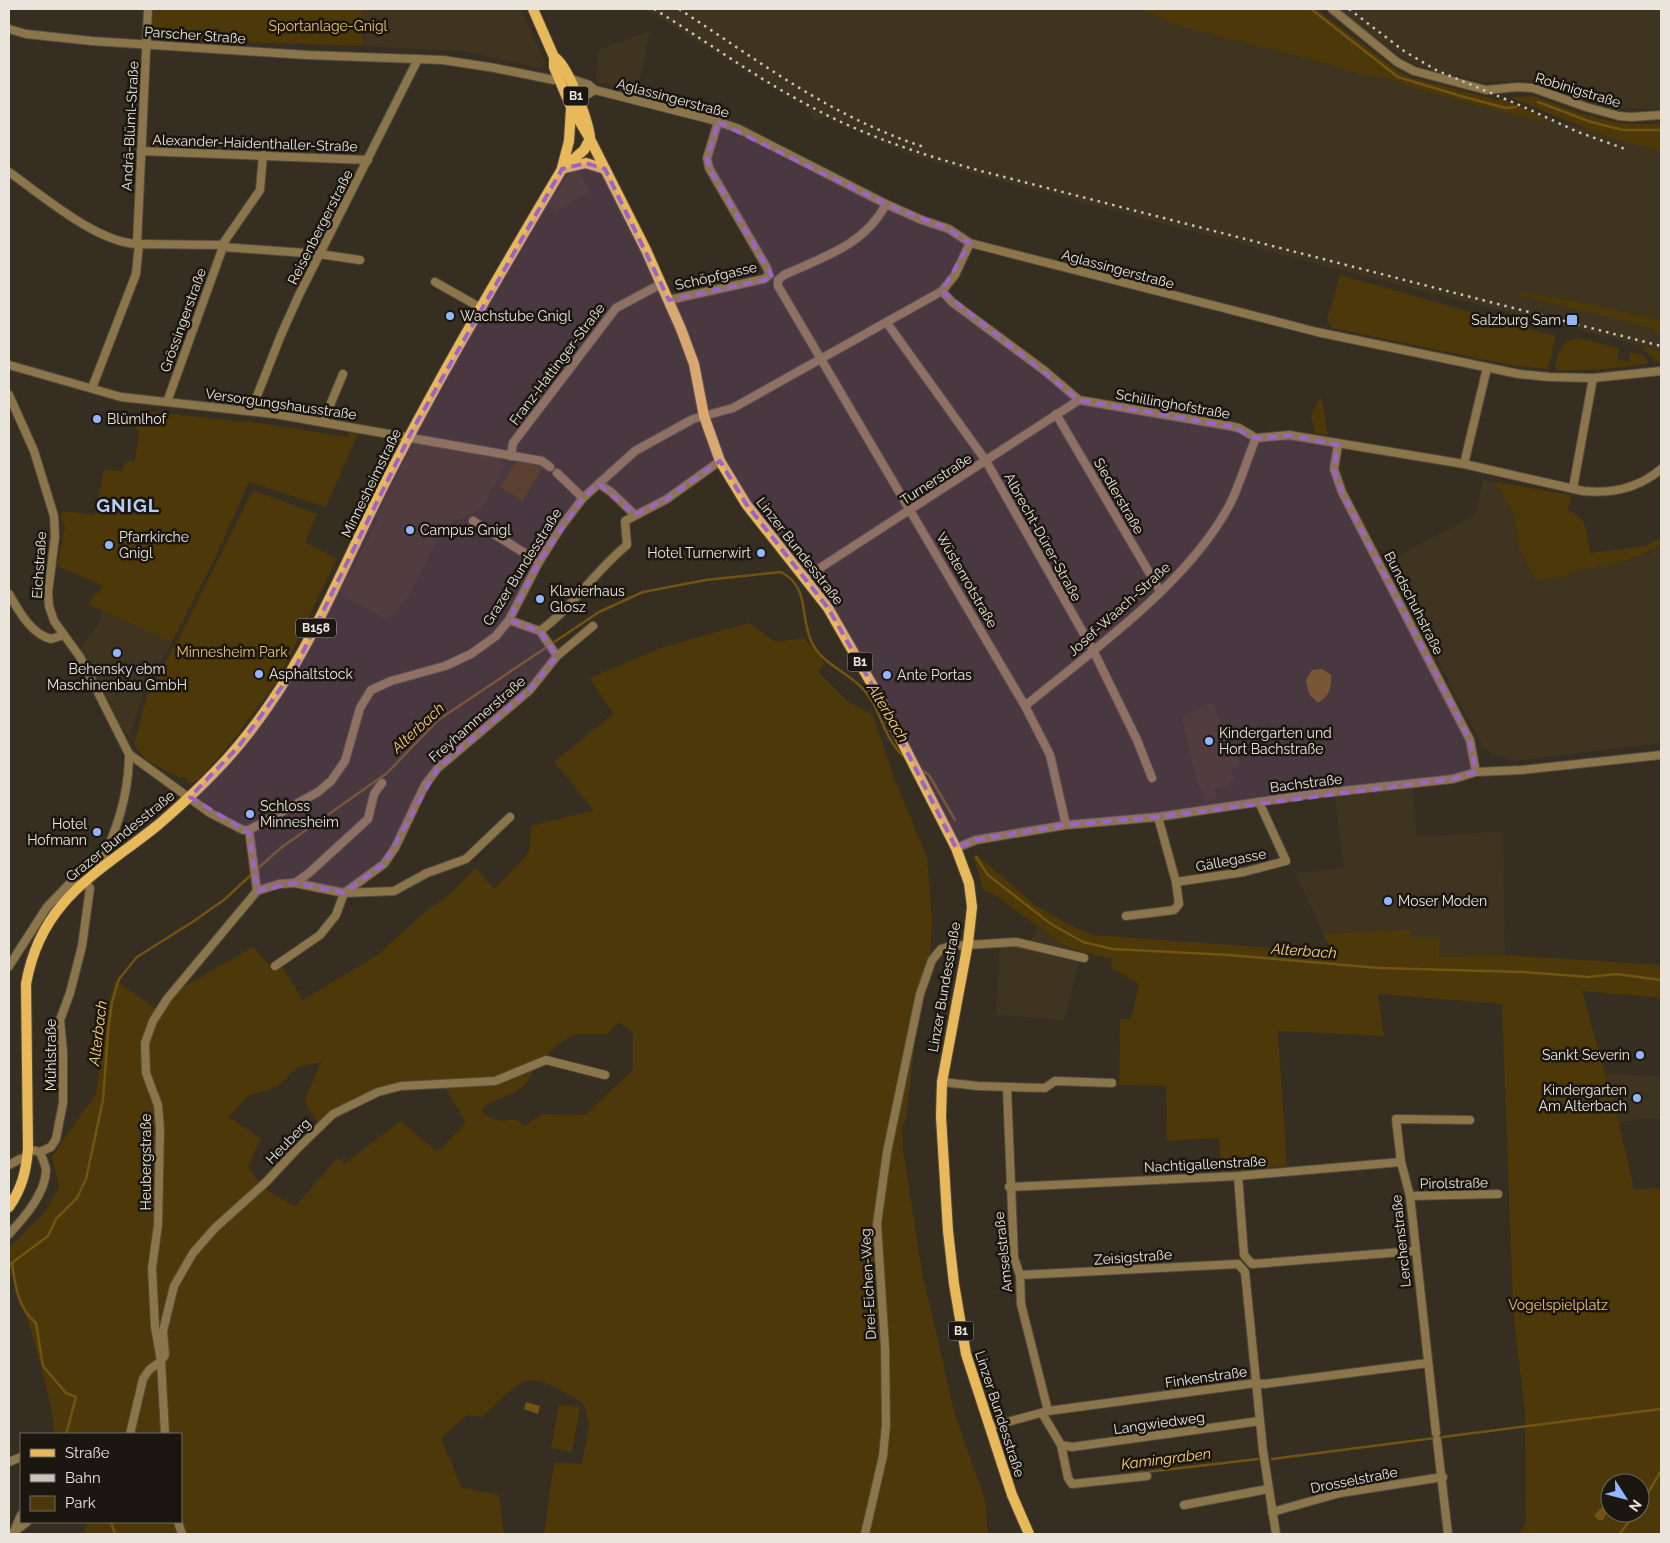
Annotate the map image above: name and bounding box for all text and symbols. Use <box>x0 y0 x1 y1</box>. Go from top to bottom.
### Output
park label: Sportanlage-Gnigl <box>269 18 388 34</box>
street label: Parscher Straße <box>144 23 246 47</box>
street label: Andrä-Blüml-Straße <box>119 61 141 191</box>
street label: Robinigstraße <box>1533 69 1623 111</box>
street label: Aglassingerstraße <box>615 75 731 121</box>
road number: B1 <box>564 86 588 105</box>
street label: Alexander-Haidenthaller-Straße <box>152 131 358 155</box>
street label: Reisenbergerstraße <box>284 167 356 287</box>
street label: Aglassingerstraße <box>1060 246 1176 292</box>
street label: Schöpfgasse <box>673 259 759 293</box>
street label: Grössingerstraße <box>157 266 209 374</box>
street label: Franz-Hattinger-Straße <box>506 300 608 428</box>
place label: Wachstube Gnigl <box>460 308 571 324</box>
marker: Wachstube Gnigl <box>444 310 456 322</box>
place label: Salzburg Sam <box>1471 312 1561 328</box>
marker: Salzburg Sam <box>1565 313 1579 327</box>
street label: Versorgungshausstraße <box>204 385 358 423</box>
street label: Schillinghofstraße <box>1115 386 1231 422</box>
place label: Blümlhof <box>107 411 167 427</box>
marker: Blümlhof <box>91 413 103 425</box>
street label: Minnesheimstraße <box>338 426 404 540</box>
street label: Turnerstraße <box>897 450 975 508</box>
street label: Siedlerstraße <box>1091 455 1147 537</box>
street label: Albrecht-Dürer-Straße <box>1001 470 1085 604</box>
district label: GNIGL <box>96 494 160 516</box>
street label: Linzer Bundesstraße <box>753 494 847 608</box>
street label: Grazer Bundesstraße <box>479 505 565 629</box>
place label: Campus Gnigl <box>420 522 511 538</box>
marker: Campus Gnigl <box>404 524 416 536</box>
place label: Pfarrkirche Gnigl <box>119 529 189 561</box>
street label: Wüstenrotstraße <box>933 529 1001 631</box>
street label: Eichstraße <box>29 531 49 599</box>
marker: Pfarrkirche Gnigl <box>103 539 115 551</box>
place label: Hotel Turnerwirt <box>647 545 751 561</box>
marker: Hotel Turnerwirt <box>755 547 767 559</box>
street label: Bundschuhstraße <box>1381 549 1447 657</box>
street label: Josef-Waach-Straße <box>1065 559 1173 659</box>
place label: Klavierhaus Glosz <box>550 583 625 615</box>
marker: Klavierhaus Glosz <box>534 593 546 605</box>
road number: B158 <box>296 618 336 638</box>
park label: Minnesheim Park <box>176 644 288 660</box>
marker: Behensky ebm Maschinenbau GmbH <box>111 647 123 659</box>
road number: B1 <box>848 652 872 672</box>
place label: Behensky ebm Maschinenbau GmbH <box>47 661 187 693</box>
place label: Asphaltstock <box>269 666 353 682</box>
place label: Ante Portas <box>897 667 972 683</box>
marker: Asphaltstock <box>253 668 265 680</box>
marker: Ante Portas <box>881 669 893 681</box>
street label: Freyhammerstraße <box>426 673 528 765</box>
water label: Alterbach <box>863 679 913 746</box>
water label: Alterbach <box>387 699 448 758</box>
place label: Kindergarten und Hort Bachstraße <box>1219 725 1332 757</box>
marker: Kindergarten und Hort Bachstraße <box>1203 735 1215 747</box>
street label: Bachstraße <box>1269 771 1343 795</box>
street label: Grazer Bundesstraße <box>62 787 178 885</box>
place label: Schloss Minnesheim <box>260 798 339 830</box>
marker: Schloss Minnesheim <box>244 808 256 820</box>
place label: Hotel Hofmann <box>27 816 87 848</box>
marker: Hotel Hofmann <box>91 826 103 838</box>
street label: Gällegasse <box>1194 845 1268 875</box>
place label: Moser Moden <box>1398 893 1487 909</box>
marker: Moser Moden <box>1382 895 1394 907</box>
street label: Linzer Bundesstraße <box>925 921 963 1053</box>
water label: Alterbach <box>1270 940 1337 962</box>
water label: Alterbach <box>85 999 111 1068</box>
street label: Mühlstraße <box>43 1019 59 1091</box>
place label: Sankt Severin <box>1542 1047 1630 1063</box>
marker: Sankt Severin <box>1634 1049 1646 1061</box>
place label: Kindergarten Am Alterbach <box>1538 1082 1627 1114</box>
marker: Kindergarten Am Alterbach <box>1631 1092 1643 1104</box>
street label: Heubergstraße <box>138 1114 154 1210</box>
street label: Heuberg <box>262 1115 314 1167</box>
street label: Nachtigallenstraße <box>1144 1153 1266 1175</box>
street label: Pirolstraße <box>1420 1174 1488 1192</box>
street label: Lerchenstraße <box>1388 1194 1414 1288</box>
street label: Amselstraße <box>991 1211 1015 1293</box>
street label: Drei-Eichen-Weg <box>857 1228 879 1340</box>
street label: Zeisigstraße <box>1093 1246 1173 1268</box>
park label: Vogelspielplatz <box>1508 1297 1608 1313</box>
road number: B1 <box>948 1322 974 1340</box>
street label: Linzer Bundesstraße <box>972 1349 1028 1479</box>
street label: Finkenstraße <box>1164 1363 1248 1391</box>
street label: Langwiedweg <box>1112 1409 1206 1437</box>
legend <box>20 1433 182 1523</box>
text: Straße <box>65 1444 110 1462</box>
water label: Kamingraben <box>1120 1445 1212 1473</box>
street label: Drosselstraße <box>1309 1464 1399 1496</box>
text: Bahn <box>65 1469 101 1487</box>
north arrow <box>1600 1473 1650 1523</box>
text: Park <box>65 1494 96 1512</box>
text: N <box>1626 1497 1645 1515</box>

